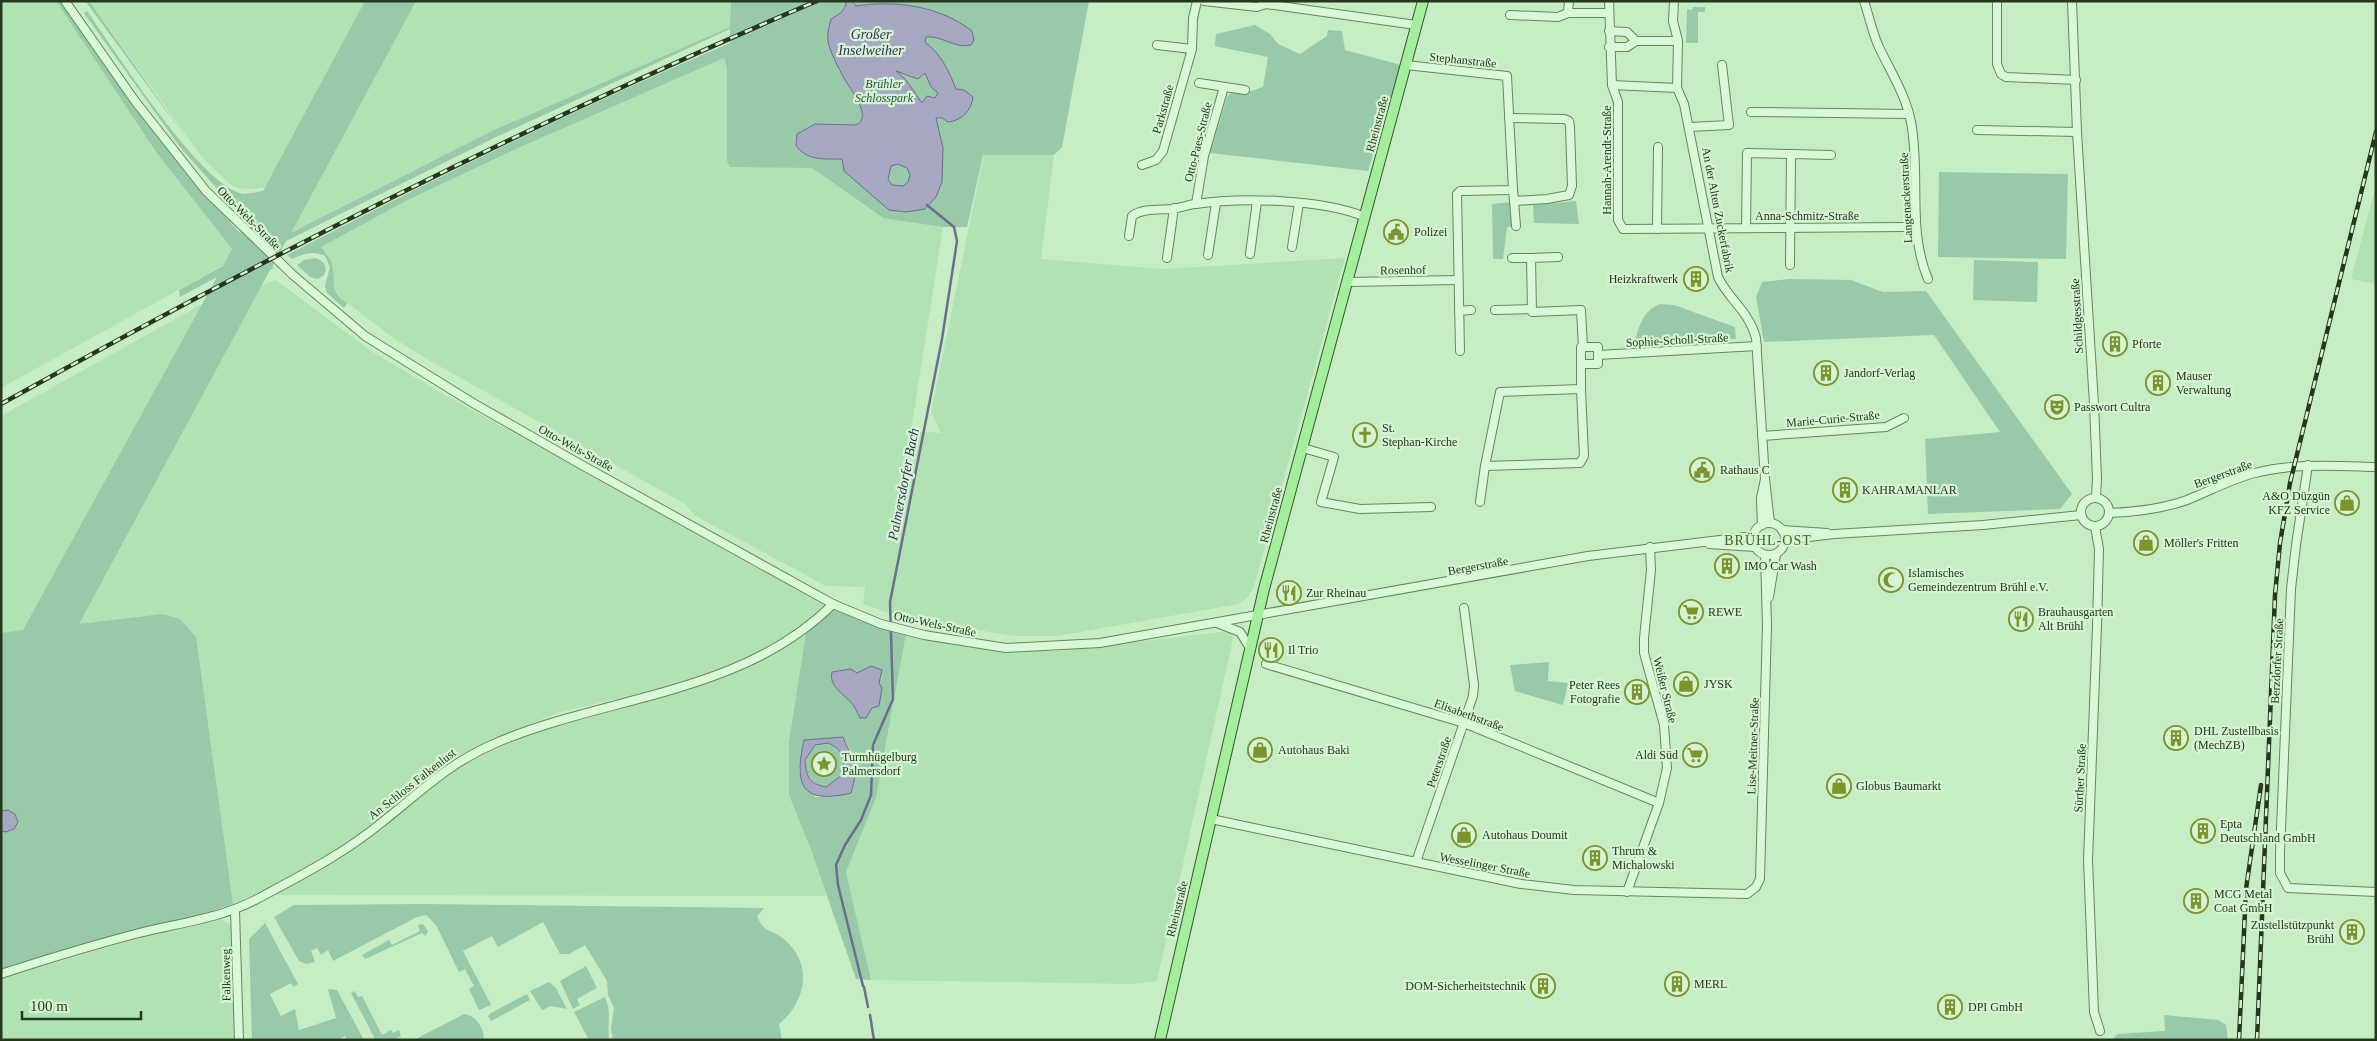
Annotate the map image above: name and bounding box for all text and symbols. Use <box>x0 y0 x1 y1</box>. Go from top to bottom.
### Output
water label: Großer Inselweiher <box>837 27 904 58</box>
street label: Stephanstraße <box>1429 50 1497 70</box>
park label: Brühler Schlosspark <box>855 77 914 105</box>
street label: Parkstraße <box>1149 83 1177 135</box>
street label: Rheinstraße <box>1363 95 1391 153</box>
street label: Otto-Paes-Straße <box>1181 101 1215 183</box>
street label: Hannah-Arendt-Straße <box>1600 105 1614 215</box>
street label: An der Alten Zuckerfabrik <box>1699 146 1737 274</box>
street label: Langenackerstraße <box>1897 152 1915 244</box>
street label: Otto-Wels-Straße <box>214 183 284 253</box>
street label: Anna-Schmitz-Straße <box>1755 209 1859 223</box>
public building icon: Polizei <box>1383 219 1409 245</box>
place label: Polizei <box>1414 225 1448 239</box>
street label: Rosenhof <box>1380 263 1426 277</box>
building icon: Heizkraftwerk <box>1683 266 1709 292</box>
place label: Heizkraftwerk <box>1609 272 1678 286</box>
street label: Schildgesstraße <box>2068 278 2086 354</box>
street label: Sophie-Scholl-Straße <box>1625 330 1729 350</box>
building icon: Pforte <box>2102 331 2128 357</box>
place label: Pforte <box>2132 337 2161 351</box>
building icon: Jandorf-Verlag <box>1813 360 1839 386</box>
place label: Jandorf-Verlag <box>1844 366 1915 380</box>
place label: Mauser Verwaltung <box>2176 369 2231 397</box>
building icon: Mauser Verwaltung <box>2145 370 2171 396</box>
theatre icon: Passwort Cultra <box>2044 394 2070 420</box>
place label: Passwort Cultra <box>2074 400 2151 414</box>
street label: Marie-Curie-Straße <box>1786 408 1880 430</box>
place label: St. Stephan-Kirche <box>1382 421 1457 449</box>
street label: Otto-Wels-Straße <box>536 422 616 474</box>
church icon: St. Stephan-Kirche <box>1352 422 1378 448</box>
water label: Palmersdorfer Bach <box>885 427 922 542</box>
public building icon: Rathaus C <box>1689 457 1715 483</box>
street label: Bergerstraße <box>2192 457 2254 491</box>
place label: Rathaus C <box>1720 463 1770 477</box>
building icon: KAHRAMANLAR <box>1832 477 1858 503</box>
place label: KAHRAMANLAR <box>1862 483 1957 497</box>
street label: Rheinstraße <box>1257 486 1285 544</box>
place label: A&O Düzgün KFZ Service <box>2262 489 2330 517</box>
shop icon: A&O Düzgün KFZ Service <box>2334 490 2360 516</box>
shop icon: Möller's Fritten <box>2133 530 2159 556</box>
district label: BRÜHL-OST <box>1724 532 1812 548</box>
place label: Möller's Fritten <box>2164 536 2239 550</box>
building icon: IMO Car Wash <box>1714 553 1740 579</box>
street label: Bergerstraße <box>1447 554 1509 578</box>
place label: IMO Car Wash <box>1744 559 1817 573</box>
place label: Islamisches Gemeindezentrum Brühl e.V. <box>1908 566 2048 594</box>
mosque icon: Islamisches Gemeindezentrum Brühl e.V. <box>1878 567 1904 593</box>
restaurant icon: Zur Rheinau <box>1276 580 1302 606</box>
place label: Zur Rheinau <box>1306 586 1366 600</box>
supermarket icon: REWE <box>1678 599 1704 625</box>
place label: REWE <box>1708 605 1742 619</box>
place label: Brauhausgarten Alt Brühl <box>2038 605 2113 633</box>
restaurant icon: Brauhausgarten Alt Brühl <box>2008 606 2034 632</box>
street label: Otto-Wels-Straße <box>893 608 977 640</box>
street label: Berzdorfer Straße <box>2268 618 2286 704</box>
restaurant icon: Il Trio <box>1258 637 1284 663</box>
place label: Il Trio <box>1288 643 1318 657</box>
street label: Weißer Straße <box>1650 655 1680 725</box>
shop icon: JYSK <box>1673 671 1699 697</box>
place label: JYSK <box>1704 677 1733 691</box>
place label: Peter Rees Fotografie <box>1569 678 1620 706</box>
building icon: Peter Rees Fotografie <box>1624 679 1650 705</box>
street label: Elisabethstraße <box>1432 696 1506 734</box>
street label: Lise-Meitner-Straße <box>1744 697 1762 795</box>
place label: DHL Zustellbasis (MechZB) <box>2194 724 2279 752</box>
building icon: DHL Zustellbasis (MechZB) <box>2163 725 2189 751</box>
street label: Peterstraße <box>1424 735 1454 789</box>
shop icon: Autohaus Baki <box>1247 737 1273 763</box>
supermarket icon: Aldi Süd <box>1682 742 1708 768</box>
place label: Autohaus Baki <box>1278 743 1350 757</box>
street label: Sürther Straße <box>2071 743 2089 813</box>
street label: An Schloss Falkenlust <box>365 745 459 823</box>
place label: Aldi Süd <box>1635 748 1678 762</box>
place label: Turmhügelburg Palmersdorf <box>842 750 917 778</box>
place icon: Turmhügelburg Palmersdorf <box>811 751 837 777</box>
shop icon: Globus Baumarkt <box>1826 773 1852 799</box>
place label: Globus Baumarkt <box>1856 779 1942 793</box>
place label: Epta Deutschland GmbH <box>2220 817 2316 845</box>
building icon: Epta Deutschland GmbH <box>2190 818 2216 844</box>
shop icon: Autohaus Doumit <box>1451 822 1477 848</box>
place label: Autohaus Doumit <box>1482 828 1568 842</box>
place label: Thrum & Michalowski <box>1612 844 1675 872</box>
building icon: Thrum & Michalowski <box>1582 845 1608 871</box>
street label: Wesselinger Straße <box>1439 849 1531 881</box>
street label: Rheinstraße <box>1163 879 1191 939</box>
place label: MCG Metal Coat GmbH <box>2214 887 2273 915</box>
building icon: MCG Metal Coat GmbH <box>2183 888 2209 914</box>
place label: Zustellstützpunkt Brühl <box>2251 918 2335 946</box>
building icon: Zustellstützpunkt Brühl <box>2339 919 2365 945</box>
street label: Falkenweg <box>219 949 233 1001</box>
building icon: MERL <box>1664 971 1690 997</box>
building icon: DOM-Sicherheitstechnik <box>1530 973 1556 999</box>
place label: MERL <box>1694 977 1727 991</box>
place label: DOM-Sicherheitstechnik <box>1405 979 1526 993</box>
scale bar <box>22 988 141 1020</box>
building icon: DPI GmbH <box>1937 994 1963 1020</box>
text: 100 m <box>30 998 68 1014</box>
place label: DPI GmbH <box>1968 1000 2023 1014</box>

